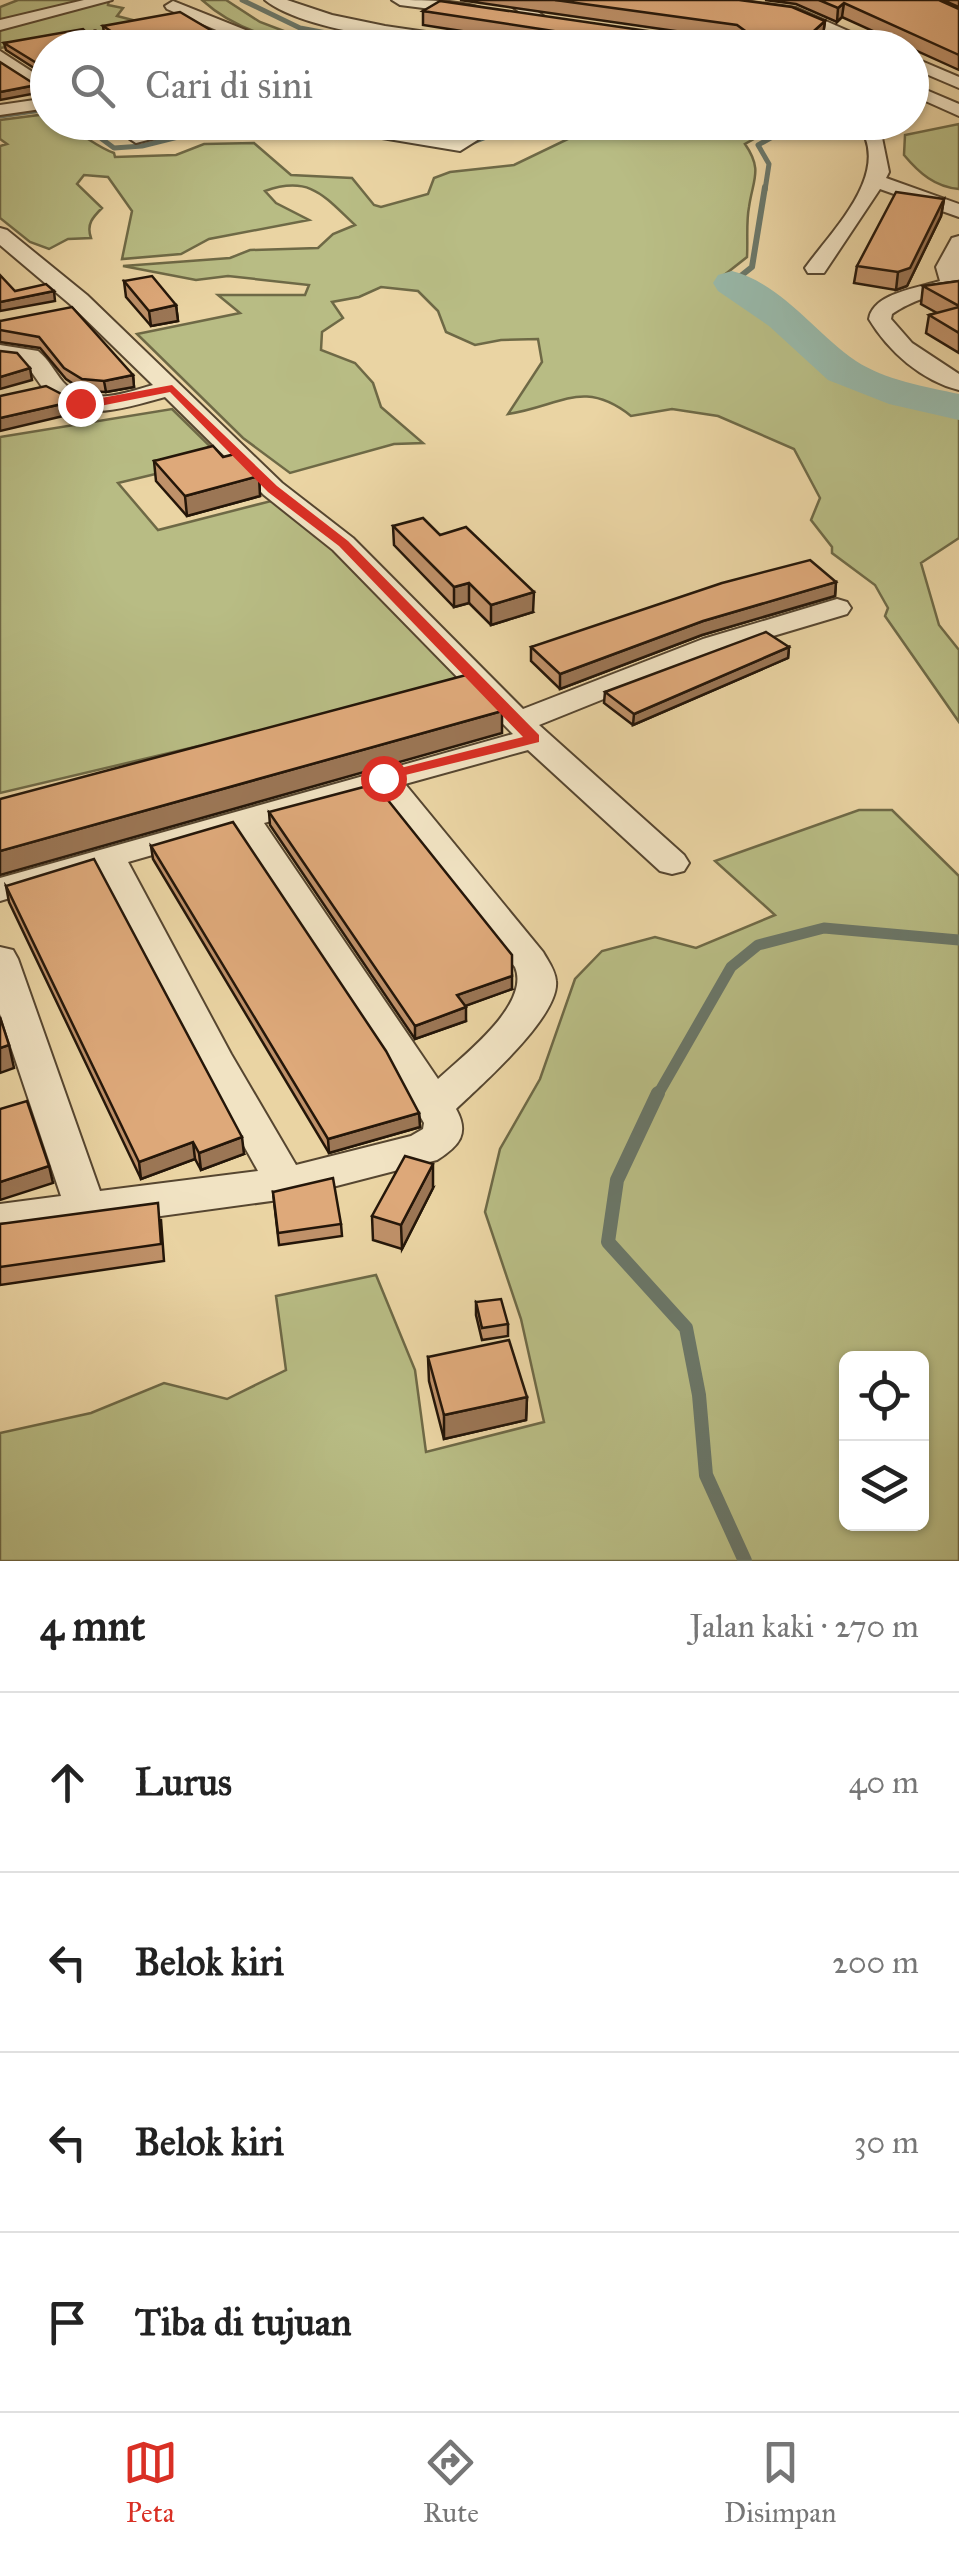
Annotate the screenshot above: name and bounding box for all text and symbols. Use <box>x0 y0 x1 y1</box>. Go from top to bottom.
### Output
search box <box>30 30 929 140</box>
icon: search <box>65 58 120 113</box>
text: Cari di sini <box>145 62 313 108</box>
route end <box>58 381 104 427</box>
route start <box>361 756 407 802</box>
map controls <box>839 1351 929 1531</box>
button: locate <box>839 1351 929 1441</box>
button: layers <box>839 1441 929 1531</box>
text: 4 mnt <box>40 1600 145 1652</box>
text: Jalan kaki · 270 m <box>690 1607 919 1646</box>
icon: ahead <box>40 1755 95 1810</box>
text: Lurus <box>135 1759 232 1805</box>
text: 40 m <box>849 1763 919 1802</box>
icon: left <box>40 1935 95 1990</box>
text: Belok kiri <box>135 1939 284 1985</box>
text: 200 m <box>832 1943 919 1982</box>
icon: left <box>40 2115 95 2170</box>
text: Belok kiri <box>135 2119 284 2165</box>
text: 30 m <box>854 2123 919 2162</box>
icon: arrive <box>40 2295 95 2350</box>
text: Tiba di tujuan <box>135 2299 352 2345</box>
tab: Peta <box>123 2435 178 2530</box>
tab: Rute <box>423 2435 479 2530</box>
tab: Disimpan <box>724 2435 836 2530</box>

